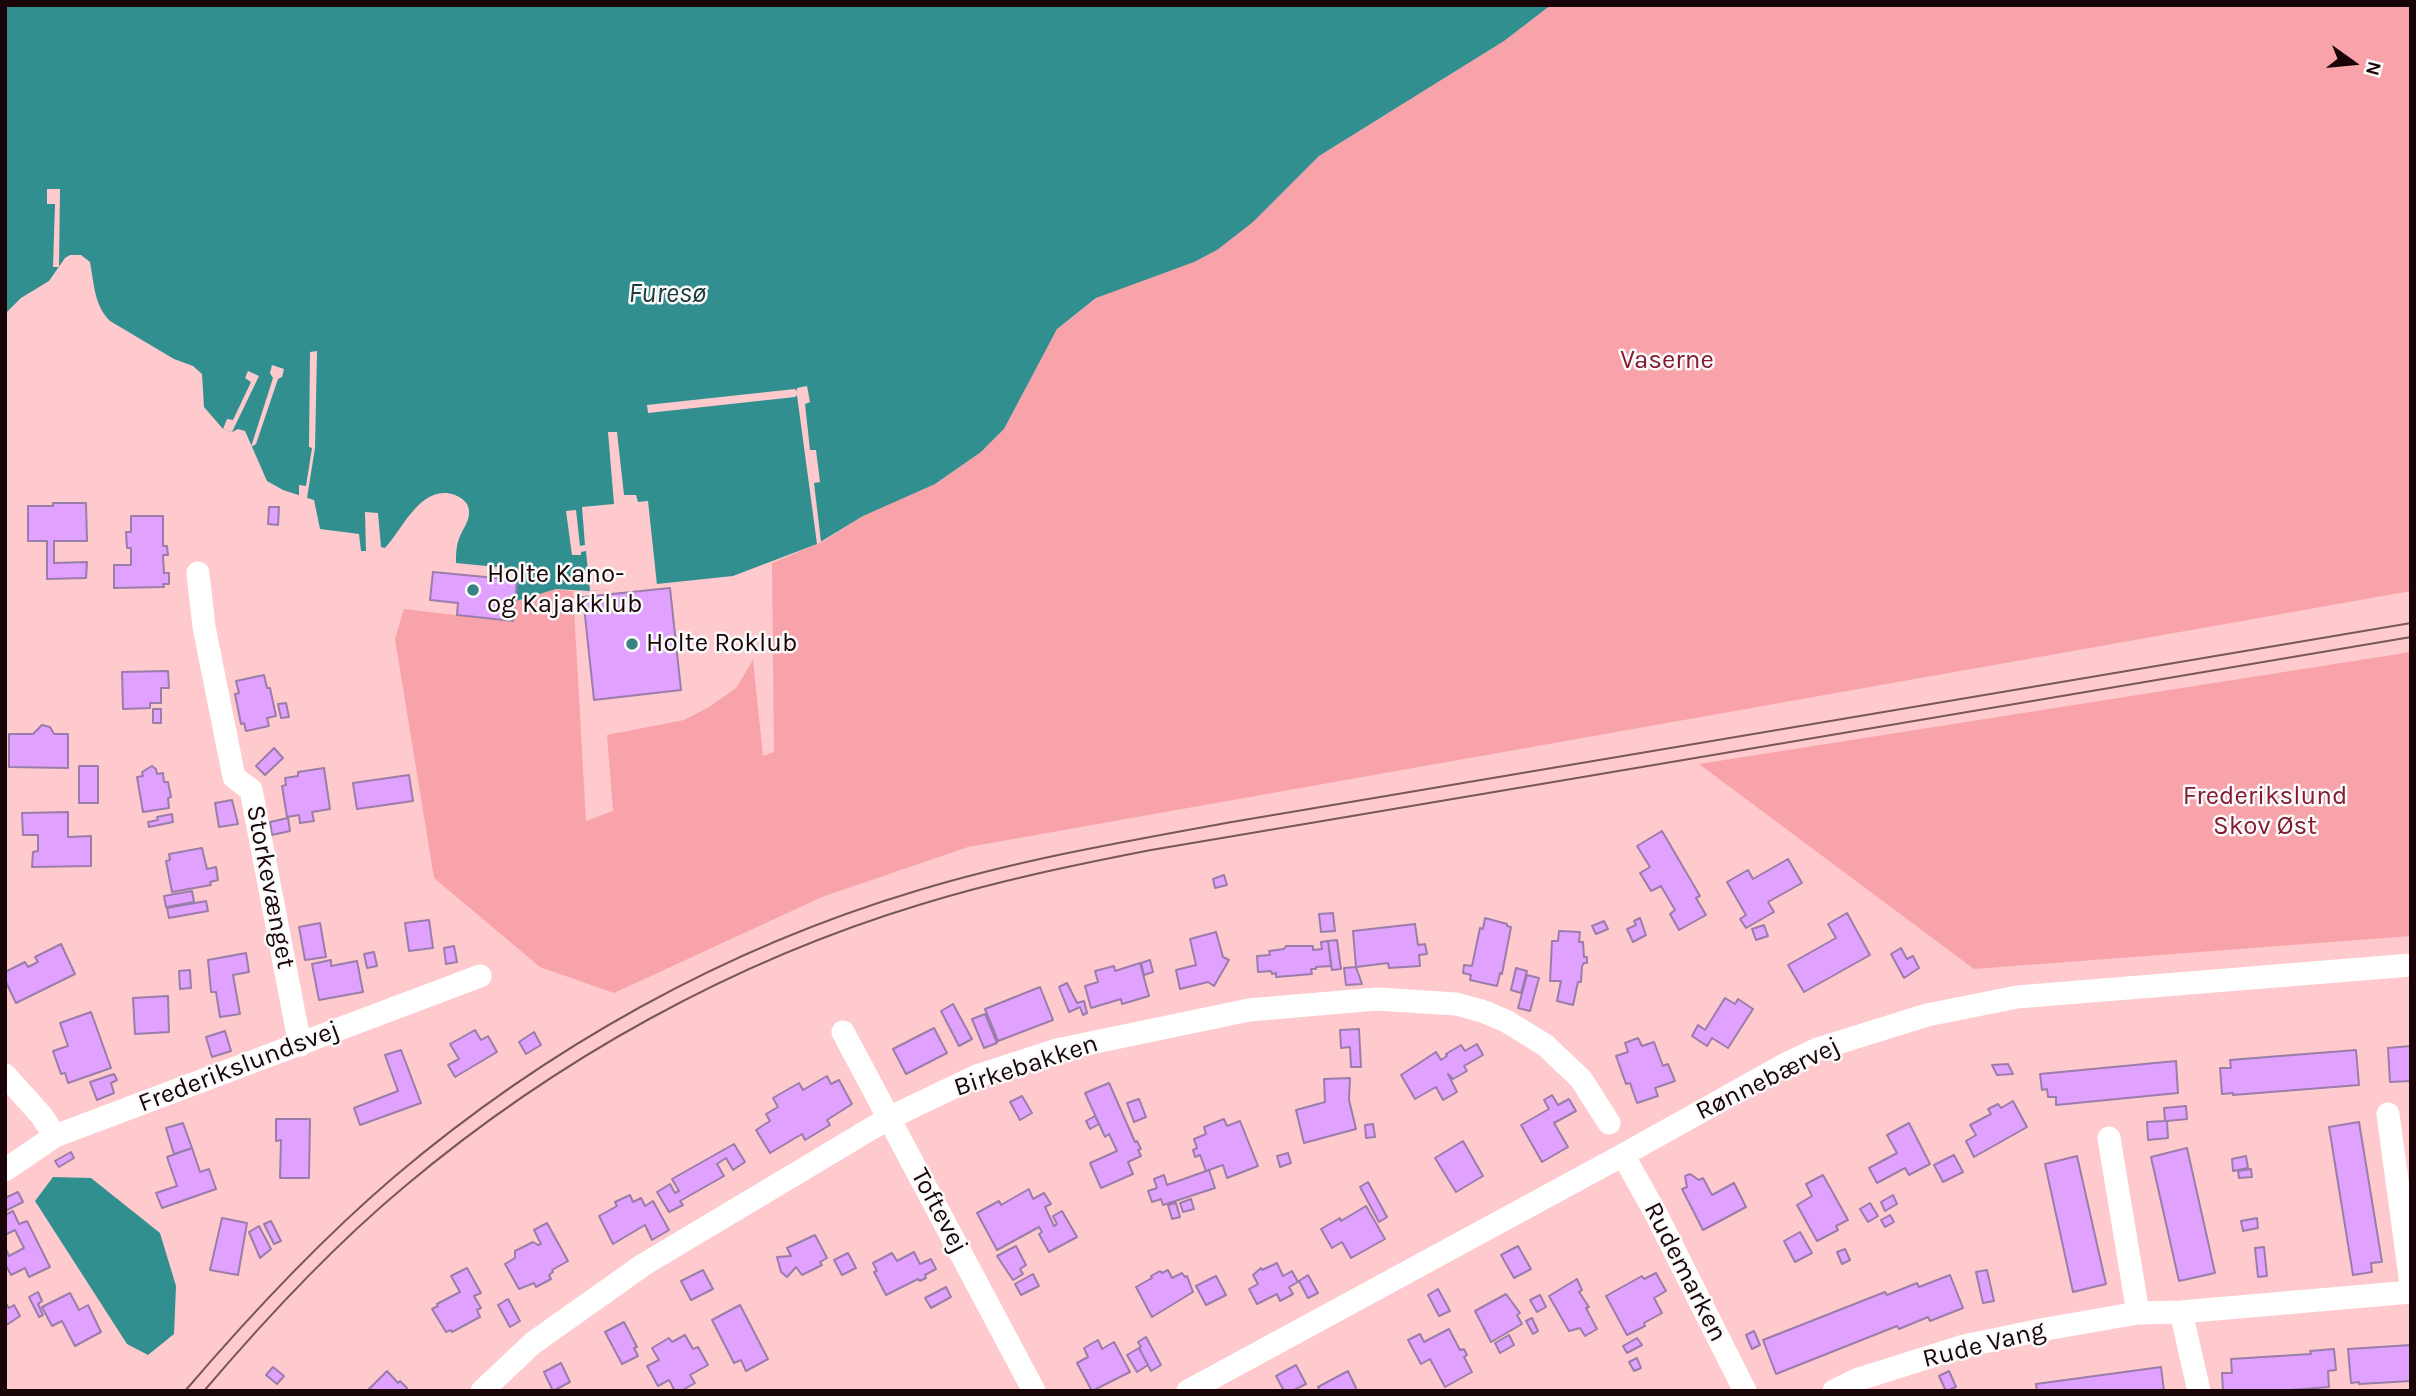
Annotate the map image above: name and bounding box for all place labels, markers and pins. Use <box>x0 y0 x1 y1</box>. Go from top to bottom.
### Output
place label: Holte Kano- og Kajakklub <box>487 559 642 620</box>
marker: Holte Kano- og Kajakklub <box>465 582 481 598</box>
place label: Holte Roklub <box>646 628 797 660</box>
marker: Holte Roklub <box>624 636 640 652</box>

